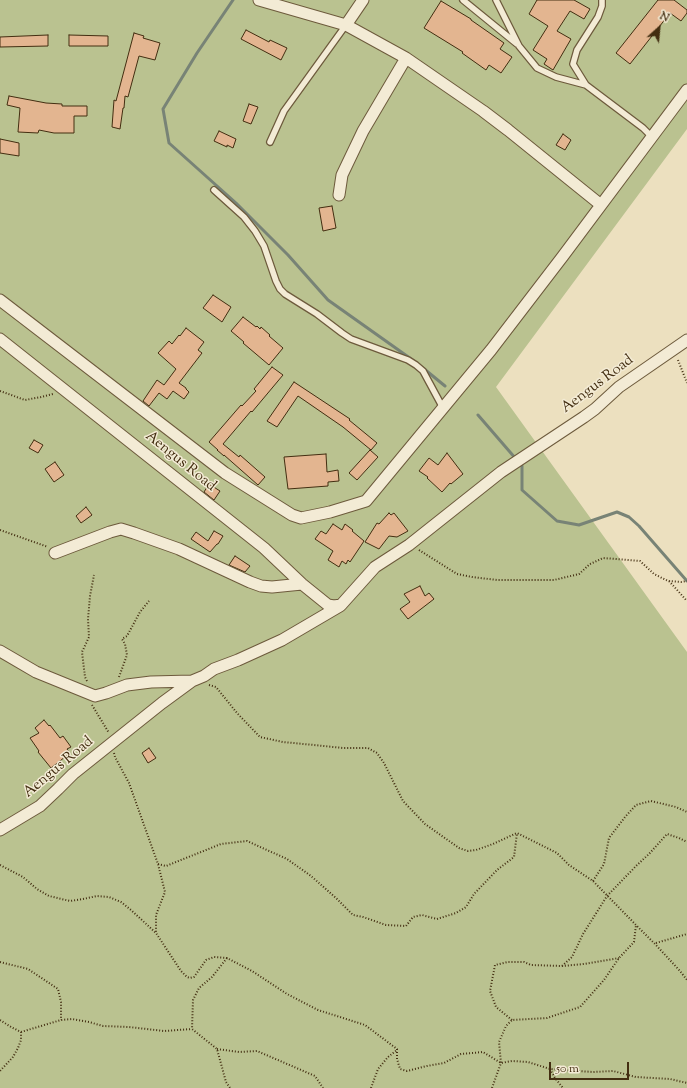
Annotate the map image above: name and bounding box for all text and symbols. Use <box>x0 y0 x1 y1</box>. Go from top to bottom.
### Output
north arrow <box>639 8 679 48</box>
text: N <box>657 8 672 26</box>
street label: Aengus Road <box>558 352 638 418</box>
street label: Aengus Road <box>141 428 219 496</box>
street label: Aengus Road <box>20 733 98 803</box>
scale bar <box>551 1054 631 1080</box>
text: 50 m <box>556 1060 579 1078</box>

